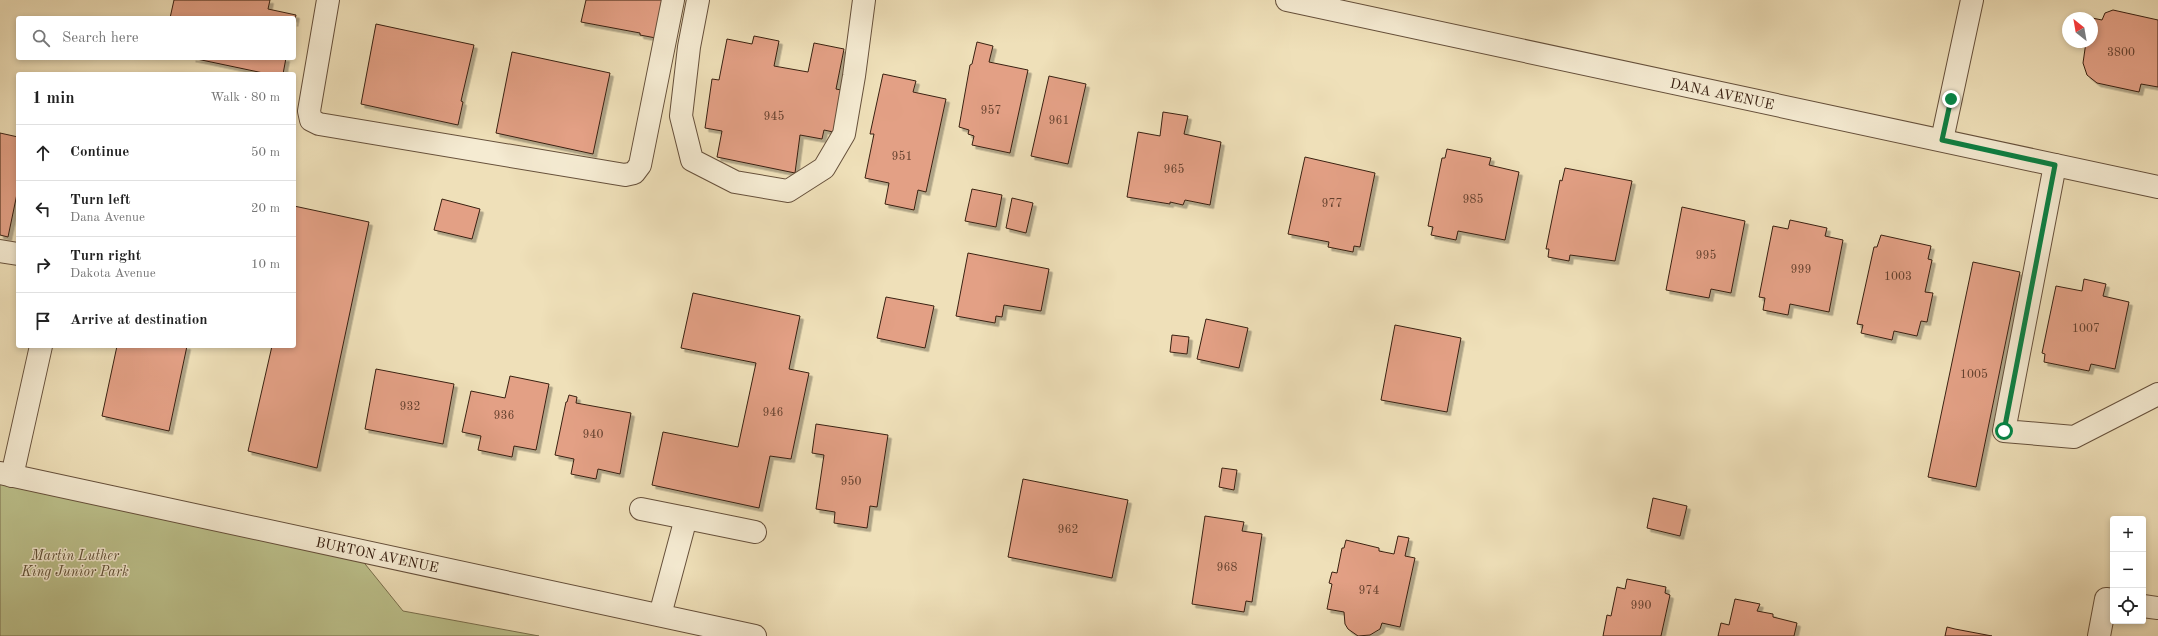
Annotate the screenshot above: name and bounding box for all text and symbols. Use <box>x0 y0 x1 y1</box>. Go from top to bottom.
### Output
north arrow <box>2062 12 2098 48</box>
search box <box>16 16 296 60</box>
icon: search <box>30 27 52 49</box>
text: Search here <box>62 31 139 46</box>
house number: 3800 <box>2107 47 2135 59</box>
street label: DANA AVENUE <box>1669 76 1775 112</box>
text: 1 min <box>32 90 75 107</box>
route end <box>1942 90 1960 108</box>
text: Walk · 80 m <box>211 91 280 104</box>
house number: 957 <box>981 104 1001 117</box>
house number: 945 <box>764 110 784 123</box>
house number: 961 <box>1049 115 1069 127</box>
icon: ahead <box>32 142 54 164</box>
text: Continue <box>70 145 129 160</box>
text: 50 m <box>251 146 280 159</box>
house number: 951 <box>892 150 912 163</box>
house number: 965 <box>1164 163 1184 176</box>
text: Turn left <box>70 193 130 208</box>
house number: 985 <box>1463 193 1483 206</box>
icon: left <box>32 198 54 220</box>
house number: 977 <box>1322 198 1342 210</box>
text: 20 m <box>251 202 280 215</box>
text: Dana Avenue <box>70 211 145 224</box>
text: Turn right <box>70 249 141 264</box>
house number: 995 <box>1696 249 1716 262</box>
icon: right <box>32 254 54 276</box>
text: 10 m <box>251 258 280 271</box>
house number: 999 <box>1791 264 1811 276</box>
text: Dakota Avenue <box>70 267 156 280</box>
house number: 1003 <box>1884 271 1912 283</box>
icon: arrive <box>32 310 54 332</box>
text: Arrive at destination <box>70 313 208 328</box>
house number: 1007 <box>2072 323 2100 335</box>
house number: 1005 <box>1960 368 1988 381</box>
house number: 932 <box>400 401 420 413</box>
house number: 946 <box>763 407 783 419</box>
house number: 936 <box>494 410 514 422</box>
route start <box>1995 422 2013 440</box>
house number: 940 <box>583 429 603 441</box>
house number: 950 <box>841 475 861 488</box>
map controls <box>2110 516 2146 624</box>
button: + <box>2110 516 2146 552</box>
house number: 962 <box>1058 524 1078 536</box>
street label: BURTON AVENUE <box>314 535 440 575</box>
park label: Martin Luther King Junior Park <box>20 549 129 580</box>
button: − <box>2110 552 2146 588</box>
house number: 968 <box>1217 562 1237 574</box>
house number: 974 <box>1359 585 1379 597</box>
button: locate <box>2110 588 2146 624</box>
house number: 990 <box>1631 600 1651 612</box>

